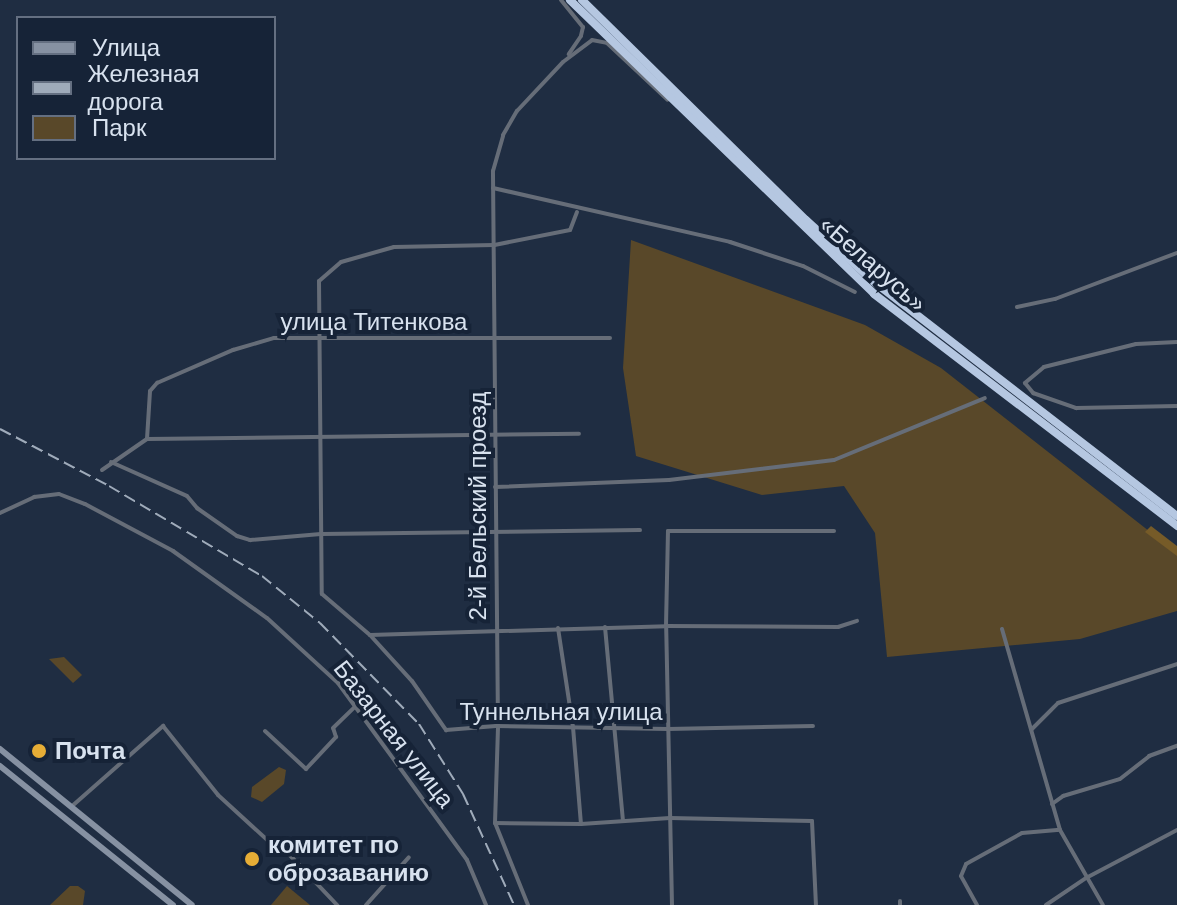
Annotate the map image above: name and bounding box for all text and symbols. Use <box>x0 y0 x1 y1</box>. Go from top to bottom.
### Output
legend <box>16 16 276 160</box>
text: Улица <box>92 34 160 61</box>
text: Железная дорога <box>88 60 199 115</box>
text: Парк <box>92 114 146 141</box>
street label: «Беларусь» <box>814 210 932 318</box>
street label: улица Титенкова <box>281 308 467 336</box>
street label: 2-й Бельский проезд <box>464 391 492 621</box>
street label: Базарная улица <box>328 655 460 813</box>
street label: Туннельная улица <box>459 698 663 726</box>
place label: Почта <box>55 737 125 765</box>
marker: Почта <box>30 742 48 760</box>
place label: комитет по оброзаванию <box>268 831 429 887</box>
marker: комитет по оброзаванию <box>243 850 261 868</box>

